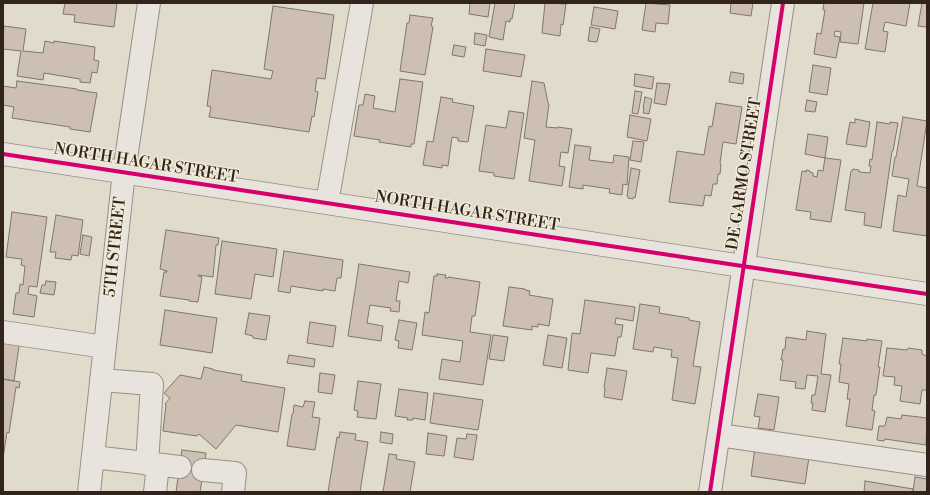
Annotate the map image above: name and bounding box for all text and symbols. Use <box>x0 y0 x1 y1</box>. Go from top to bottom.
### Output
street label: DE GARMO STREET <box>723 96 767 252</box>
street label: NORTH HAGAR STREET <box>52 140 240 188</box>
street label: NORTH HAGAR STREET <box>373 188 561 236</box>
street label: 5TH STREET <box>101 196 131 298</box>

